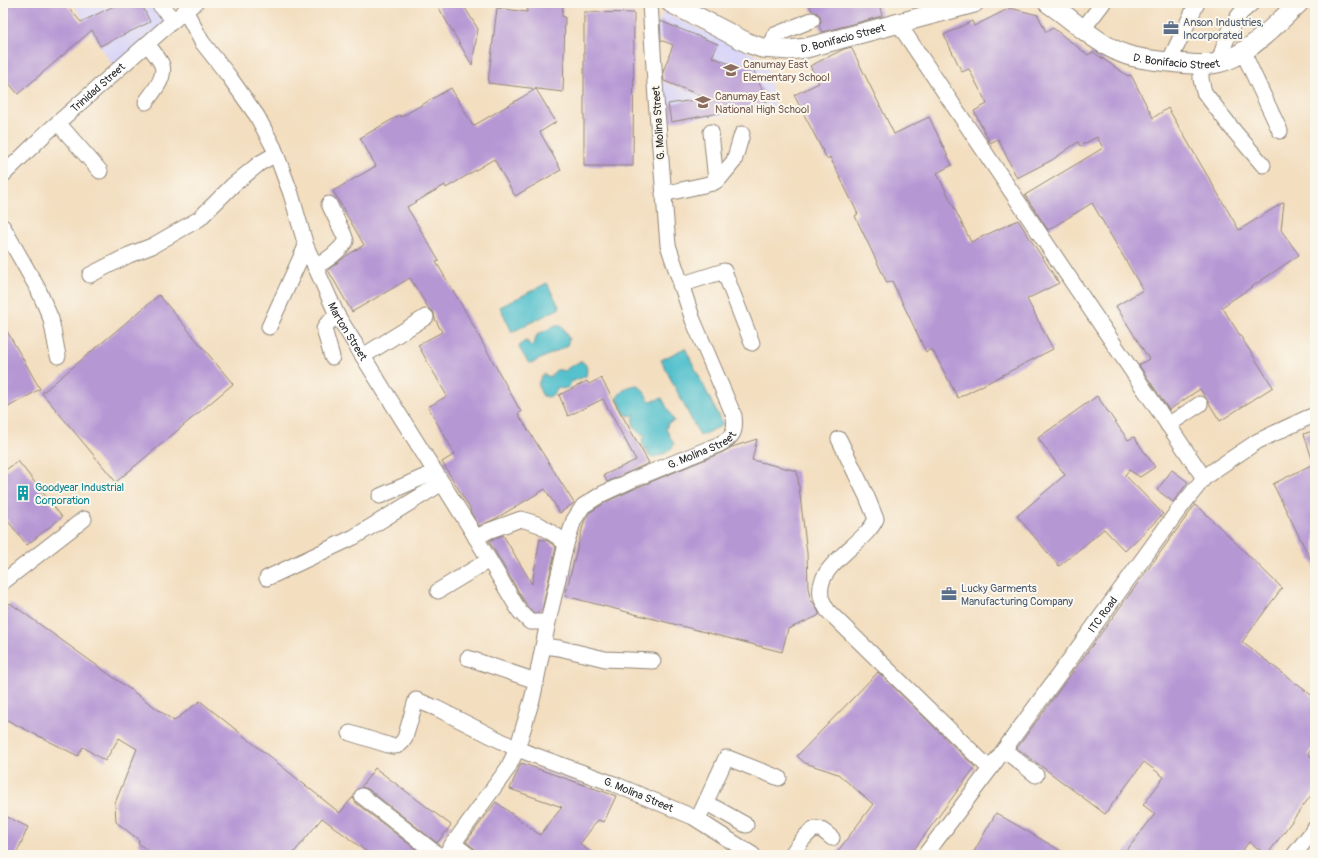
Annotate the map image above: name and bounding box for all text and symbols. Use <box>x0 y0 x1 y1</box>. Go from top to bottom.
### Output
place label: Anson Industries, Incorporated <box>1183 16 1264 42</box>
office icon: Anson Industries, Incorporated <box>1162 19 1180 37</box>
street label: D. Bonifacio Street <box>800 21 887 56</box>
street label: D. Bonifacio Street <box>1132 51 1222 72</box>
place label: Canumay East Elementary School <box>743 58 830 84</box>
street label: Trinidad Street <box>68 60 128 115</box>
school or university icon: Canumay East Elementary School <box>722 61 740 79</box>
street label: G. Molina Street <box>649 85 668 160</box>
place label: Canumay East National High School <box>715 90 809 116</box>
school or university icon: Canumay East National High School <box>694 93 712 111</box>
street label: Marton Street <box>325 300 370 364</box>
street label: G. Molina Street <box>666 429 740 472</box>
place label: Goodyear Industrial Corporation <box>35 481 124 507</box>
building icon: Goodyear Industrial Corporation <box>14 484 32 502</box>
place label: Lucky Garments Manufacturing Company <box>961 582 1073 608</box>
office icon: Lucky Garments Manufacturing Company <box>940 585 958 603</box>
street label: ITC Road <box>1086 594 1120 635</box>
street label: G. Molina Street <box>602 775 676 815</box>

